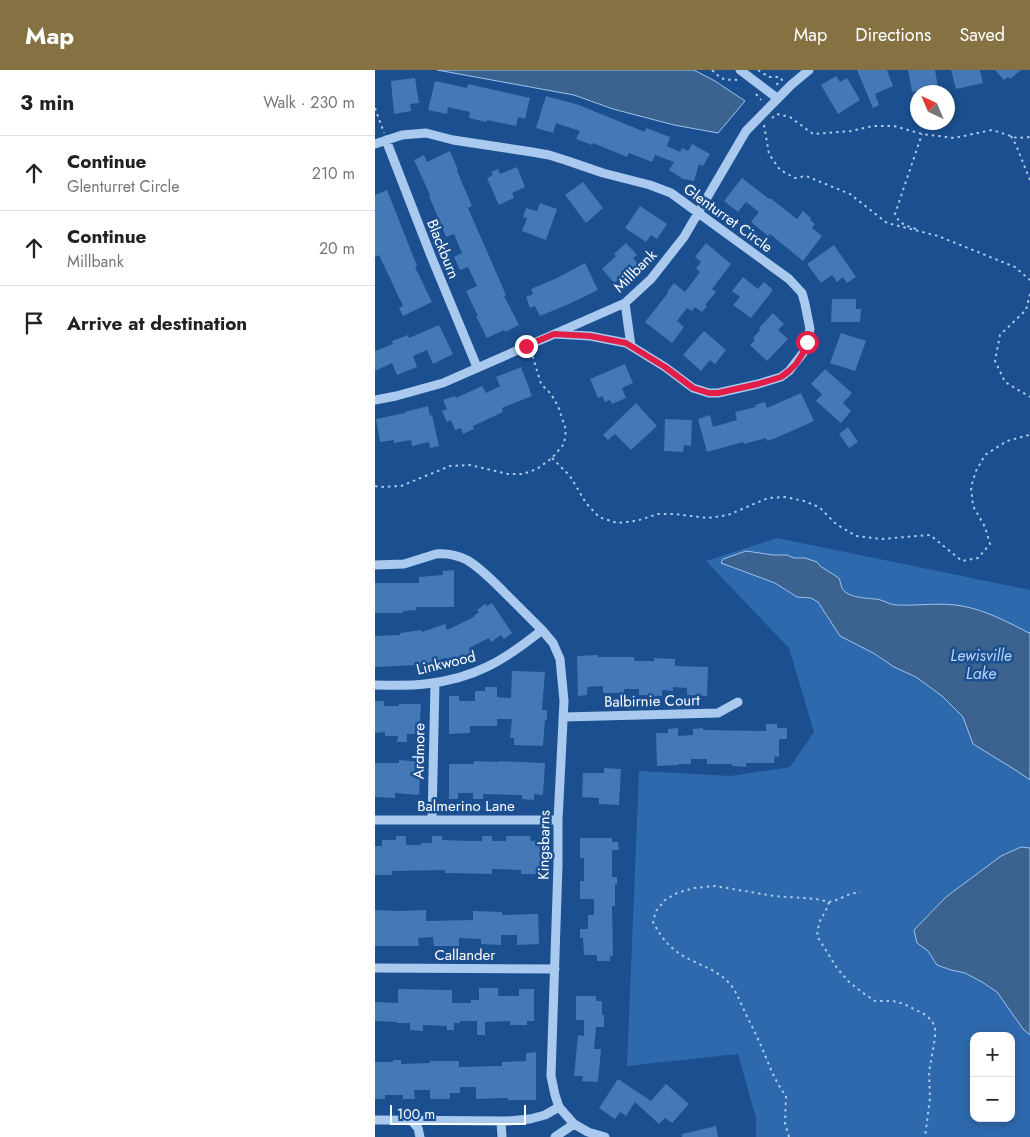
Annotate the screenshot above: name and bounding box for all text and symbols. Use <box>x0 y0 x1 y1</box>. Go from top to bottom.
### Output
text: Map <box>25 18 74 53</box>
text: Map <box>794 22 827 48</box>
text: Directions <box>855 22 931 48</box>
text: Saved <box>959 22 1005 48</box>
north arrow <box>910 85 955 130</box>
text: 3 min <box>20 88 74 118</box>
text: Walk · 230 m <box>263 91 355 114</box>
text: Continue <box>67 148 146 175</box>
icon: ahead <box>20 159 48 187</box>
text: 210 m <box>312 162 355 185</box>
text: Glenturret Circle <box>67 175 180 198</box>
street label: Glenturret Circle <box>679 178 777 258</box>
street label: Blackburn <box>421 216 465 282</box>
text: Continue <box>67 223 146 250</box>
icon: ahead <box>20 234 48 262</box>
text: 20 m <box>319 237 355 260</box>
street label: Millbank <box>608 244 662 298</box>
text: Millbank <box>67 250 124 273</box>
icon: arrive <box>20 309 48 337</box>
text: Arrive at destination <box>67 310 247 337</box>
route start <box>796 331 819 354</box>
route end <box>515 335 538 358</box>
water label: Lewisville Lake <box>950 644 1012 685</box>
street label: Linkwood <box>414 646 478 680</box>
street label: Balbirnie Court <box>604 689 700 713</box>
street label: Ardmore <box>408 722 430 779</box>
street label: Balmerino Lane <box>417 795 515 817</box>
street label: Kingsbarns <box>532 810 556 880</box>
street label: Callander <box>435 944 496 966</box>
map controls <box>970 1032 1015 1122</box>
button: + <box>970 1032 1015 1077</box>
button: − <box>970 1077 1015 1122</box>
scale bar <box>390 1102 526 1125</box>
text: 100 m <box>397 1104 435 1124</box>

